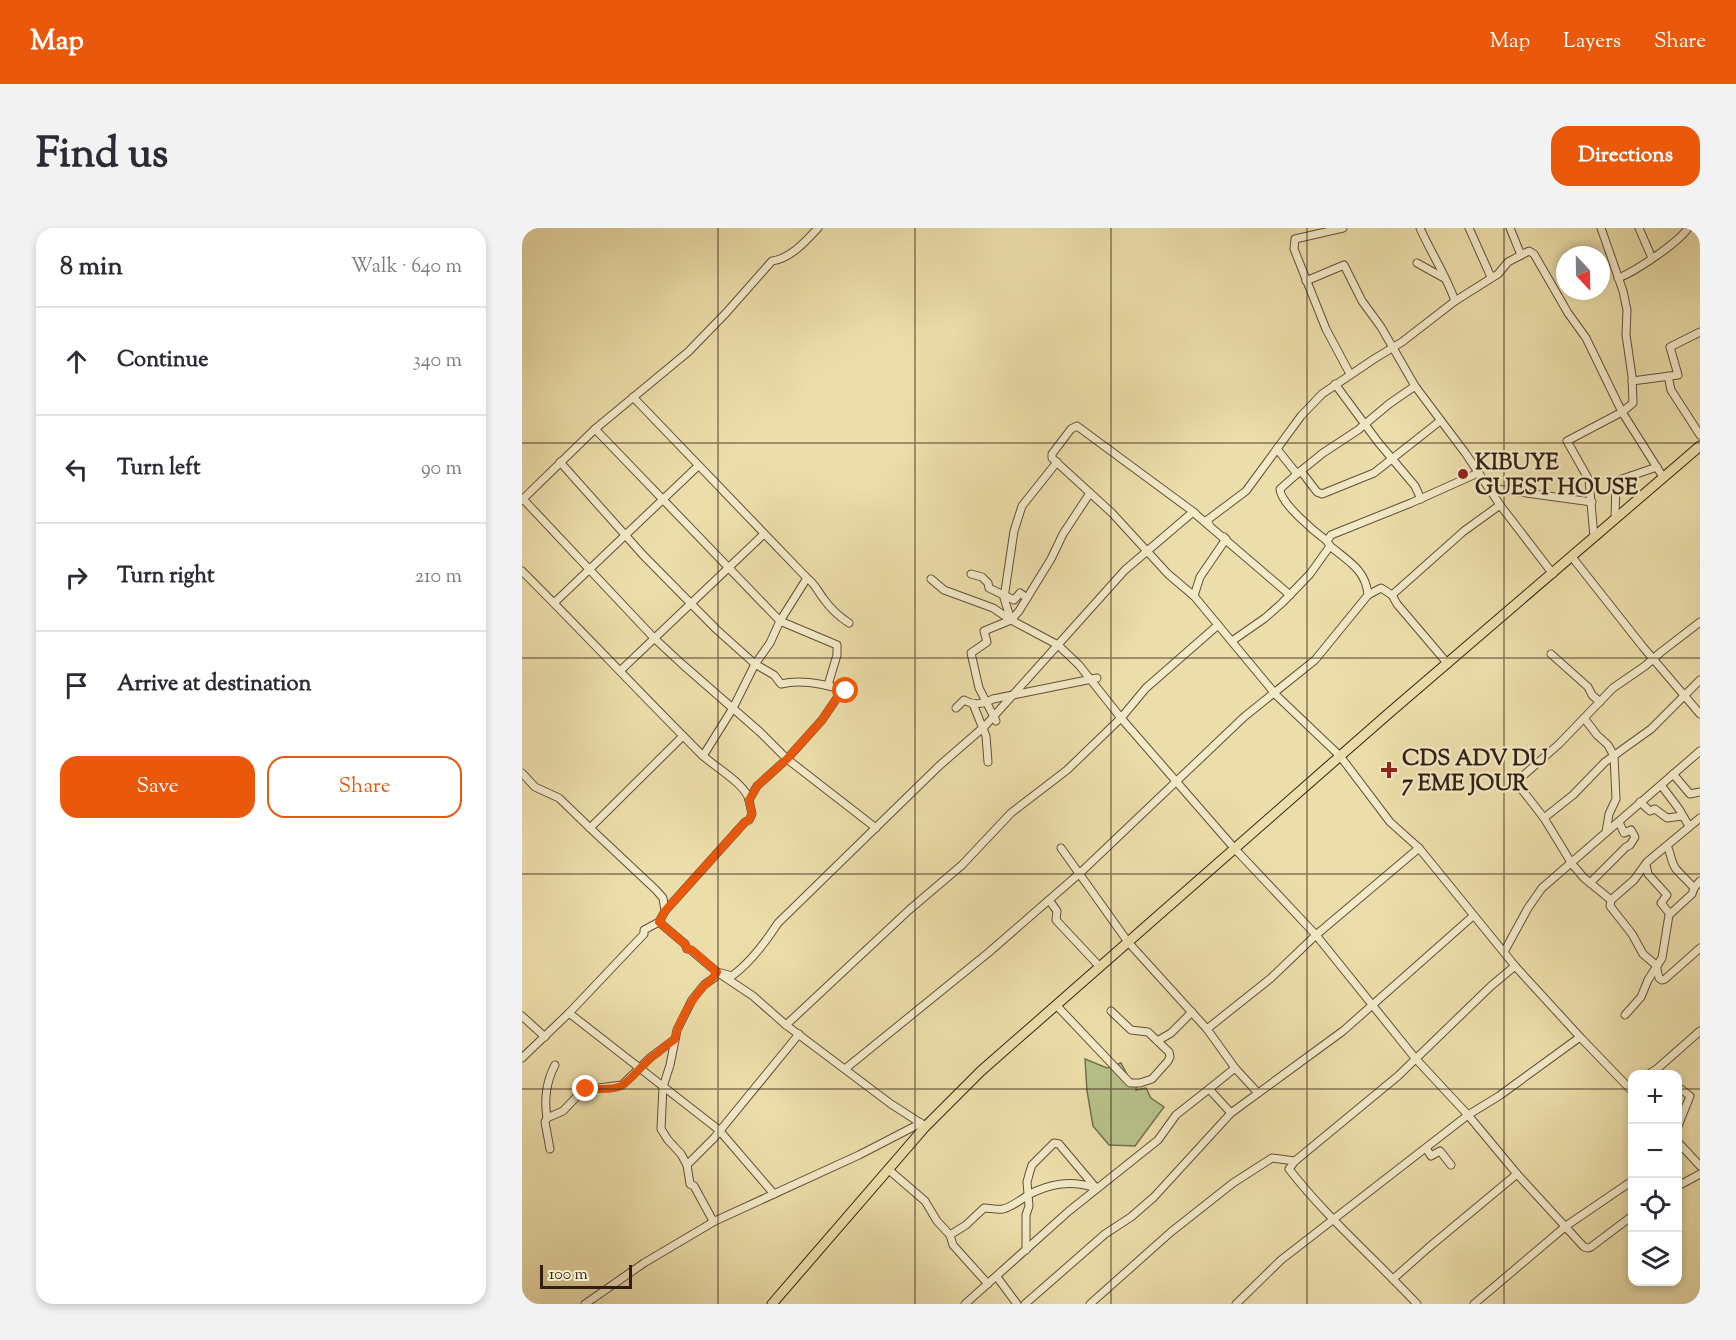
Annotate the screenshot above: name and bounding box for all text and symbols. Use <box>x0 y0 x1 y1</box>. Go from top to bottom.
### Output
text: Map <box>30 22 84 62</box>
text: Map <box>1490 27 1530 57</box>
text: Layers <box>1563 27 1621 57</box>
text: Share <box>1654 27 1706 57</box>
text: Find us <box>36 126 168 186</box>
button: Directions <box>1551 126 1700 186</box>
north arrow <box>1556 246 1610 300</box>
text: 8 min <box>60 249 123 286</box>
text: Walk · 640 m <box>351 253 462 282</box>
icon: ahead <box>60 345 93 378</box>
text: Continue <box>117 345 208 377</box>
text: 340 m <box>413 347 462 376</box>
place label: KIBUYE GUEST HOUSE <box>1475 448 1639 505</box>
icon: left <box>60 453 93 486</box>
text: Turn left <box>117 453 200 485</box>
text: 90 m <box>421 455 462 484</box>
marker: KIBUYE GUEST HOUSE <box>1456 467 1470 481</box>
icon: right <box>60 561 93 594</box>
text: Turn right <box>117 561 214 593</box>
text: 210 m <box>415 563 462 592</box>
icon: arrive <box>60 669 93 702</box>
text: Arrive at destination <box>117 669 312 701</box>
route start <box>832 677 858 703</box>
place label: CDS ADV DU 7 EME JOUR <box>1402 744 1548 801</box>
button: Save <box>60 756 255 818</box>
button: Share <box>267 756 462 818</box>
marker: CDS ADV DU 7 EME JOUR <box>1380 761 1398 779</box>
map controls <box>1628 1070 1682 1286</box>
button: + <box>1628 1070 1682 1124</box>
route end <box>572 1075 598 1101</box>
button: − <box>1628 1124 1682 1178</box>
button: locate <box>1628 1178 1682 1232</box>
button: layers <box>1628 1232 1682 1286</box>
scale bar <box>540 1262 632 1290</box>
text: 100 m <box>549 1264 588 1287</box>

